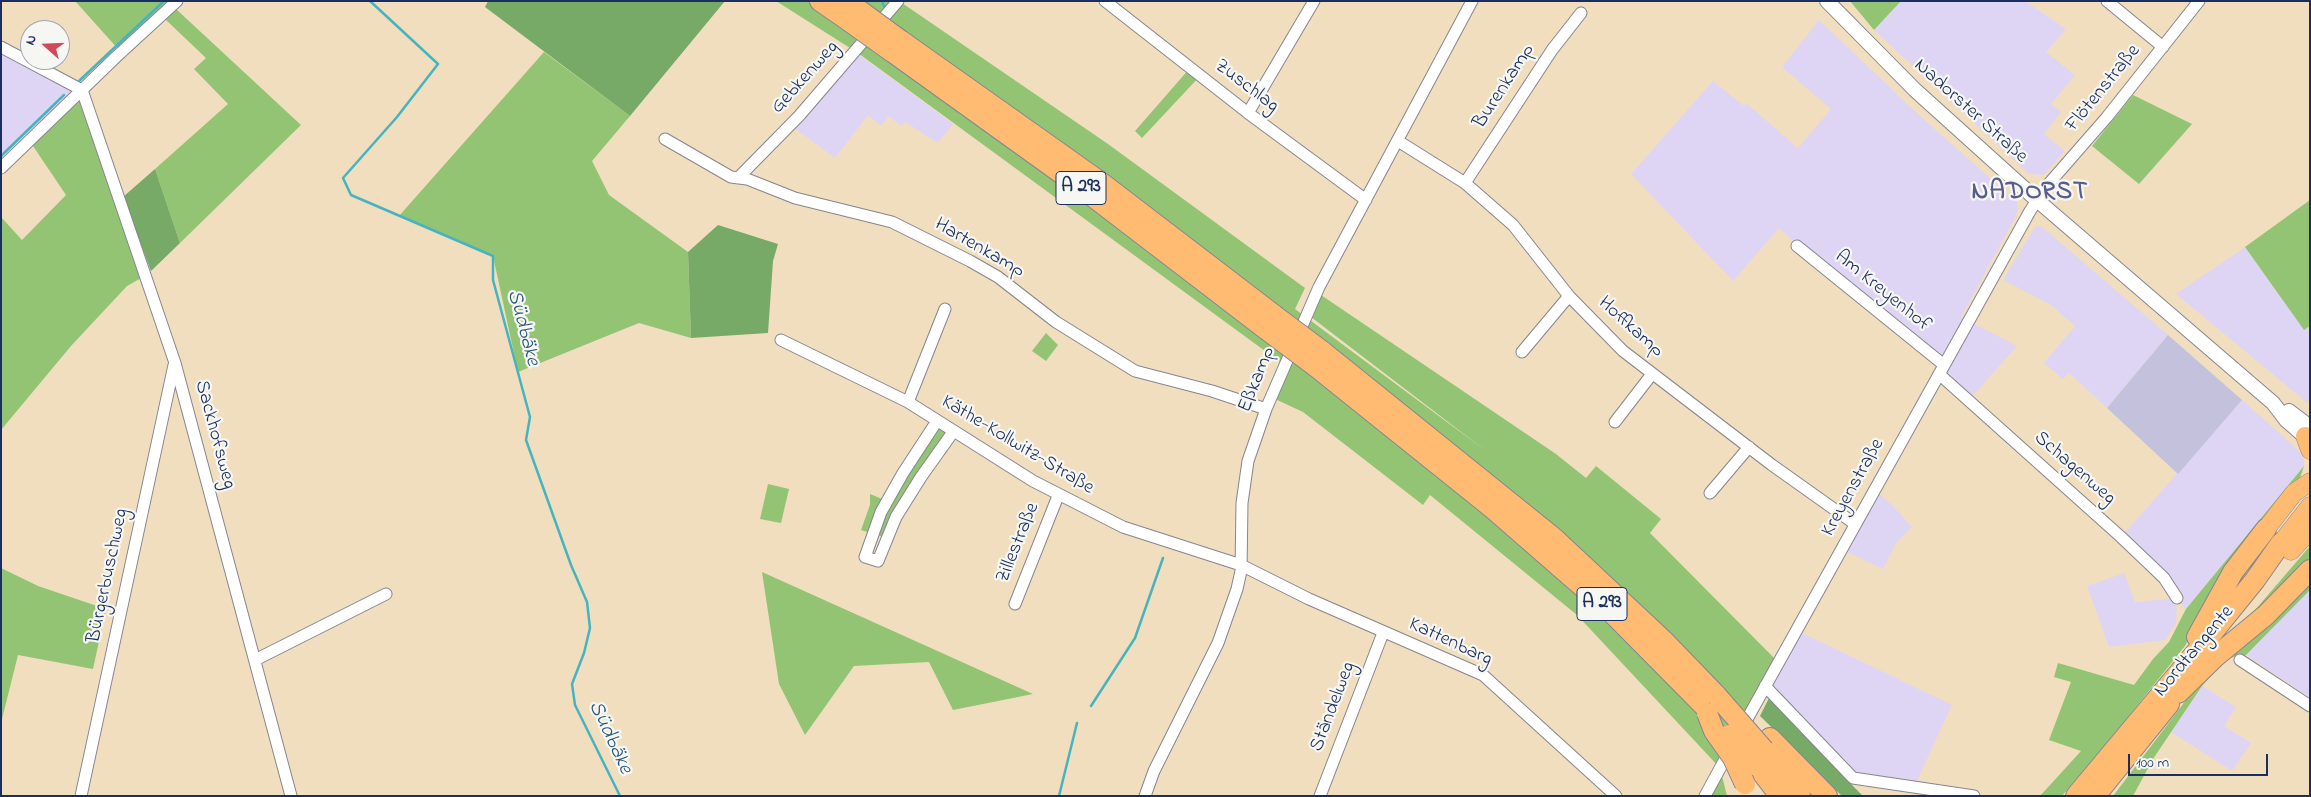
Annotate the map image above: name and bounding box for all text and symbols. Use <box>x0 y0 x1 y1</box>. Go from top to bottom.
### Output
north arrow <box>20 20 70 70</box>
text: N <box>20 32 43 48</box>
street label: Gebkenweg <box>767 36 845 120</box>
street label: Burenkamp <box>1469 40 1541 134</box>
street label: Flötenstraße <box>2061 40 2147 138</box>
street label: Zuschlag <box>1209 55 1283 119</box>
street label: Nadorster Straße <box>1908 55 2032 169</box>
road number: A 293 <box>1056 172 1106 204</box>
district label: NADORST <box>1971 179 2089 209</box>
street label: Hartenkamp <box>930 214 1028 284</box>
street label: Am Kreyenhof <box>1829 246 1935 338</box>
water label: Südbäke <box>500 287 544 369</box>
street label: Hoffkamp <box>1592 292 1668 364</box>
street label: Eßkamp <box>1234 344 1282 416</box>
street label: Sackhofsweg <box>188 378 240 492</box>
street label: Käthe-Kollwitz-Straße <box>936 391 1098 501</box>
street label: Schagenweg <box>2028 427 2120 511</box>
street label: Kreyenstraße <box>1817 435 1891 541</box>
street label: Zillestraße <box>992 500 1046 586</box>
street label: Bürgerbuschweg <box>83 507 135 645</box>
road number: A 293 <box>1577 588 1627 620</box>
street label: Nordtangente <box>2150 601 2240 703</box>
street label: Kattenbarg <box>1404 613 1496 673</box>
street label: Ständelweg <box>1306 659 1362 755</box>
water label: Südbäke <box>581 698 637 778</box>
scale bar <box>2131 744 2271 776</box>
text: 100 m <box>2136 752 2169 774</box>

